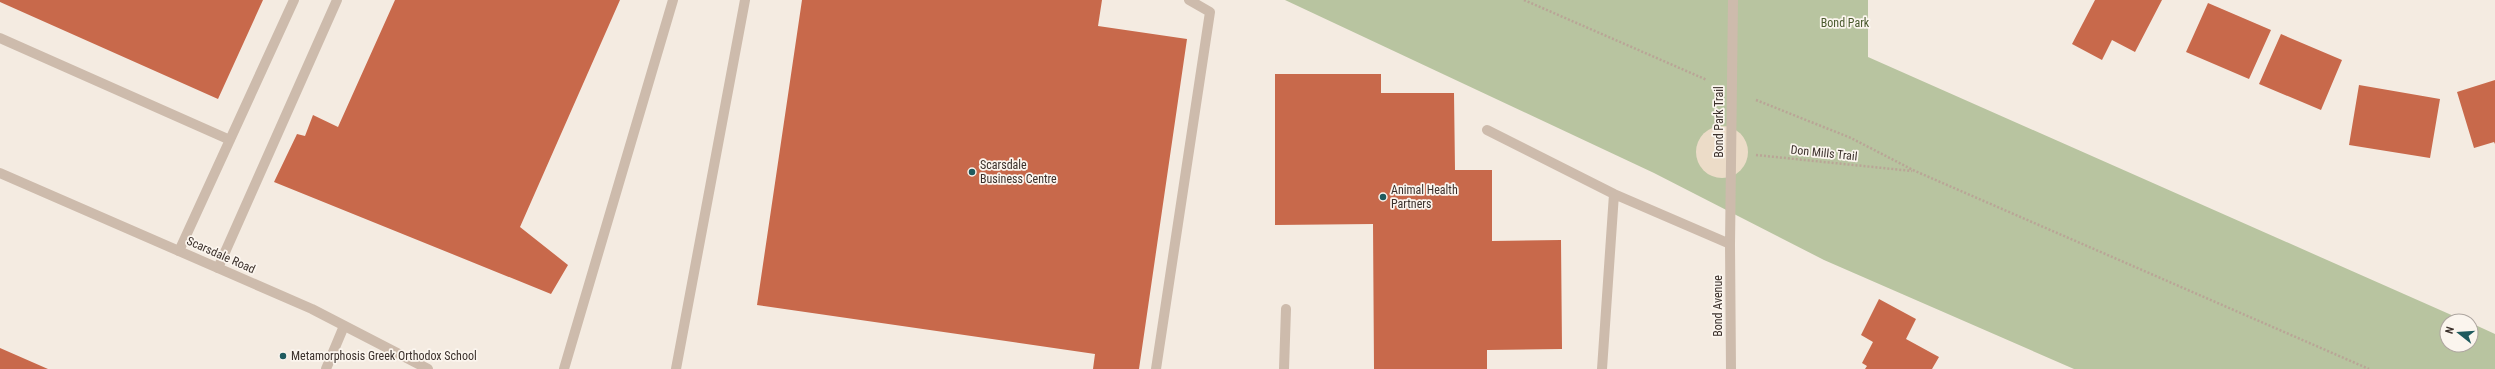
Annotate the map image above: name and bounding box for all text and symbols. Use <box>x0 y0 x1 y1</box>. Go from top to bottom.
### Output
park label: Bond Park <box>1821 16 1870 30</box>
street label: Bond Park Trail <box>1712 86 1726 158</box>
street label: Don Mills Trail <box>1790 143 1858 163</box>
place label: Scarsdale Business Centre <box>980 158 1057 186</box>
marker: Scarsdale Business Centre <box>967 167 977 177</box>
place label: Animal Health Partners <box>1391 183 1458 211</box>
marker: Animal Health Partners <box>1378 192 1388 202</box>
street label: Scarsdale Road <box>185 234 257 276</box>
street label: Bond Avenue <box>1711 275 1725 337</box>
north arrow <box>2439 313 2479 353</box>
text: N <box>2443 325 2457 335</box>
place label: Metamorphosis Greek Orthodox School <box>291 349 477 363</box>
marker: Metamorphosis Greek Orthodox School <box>278 351 288 361</box>

